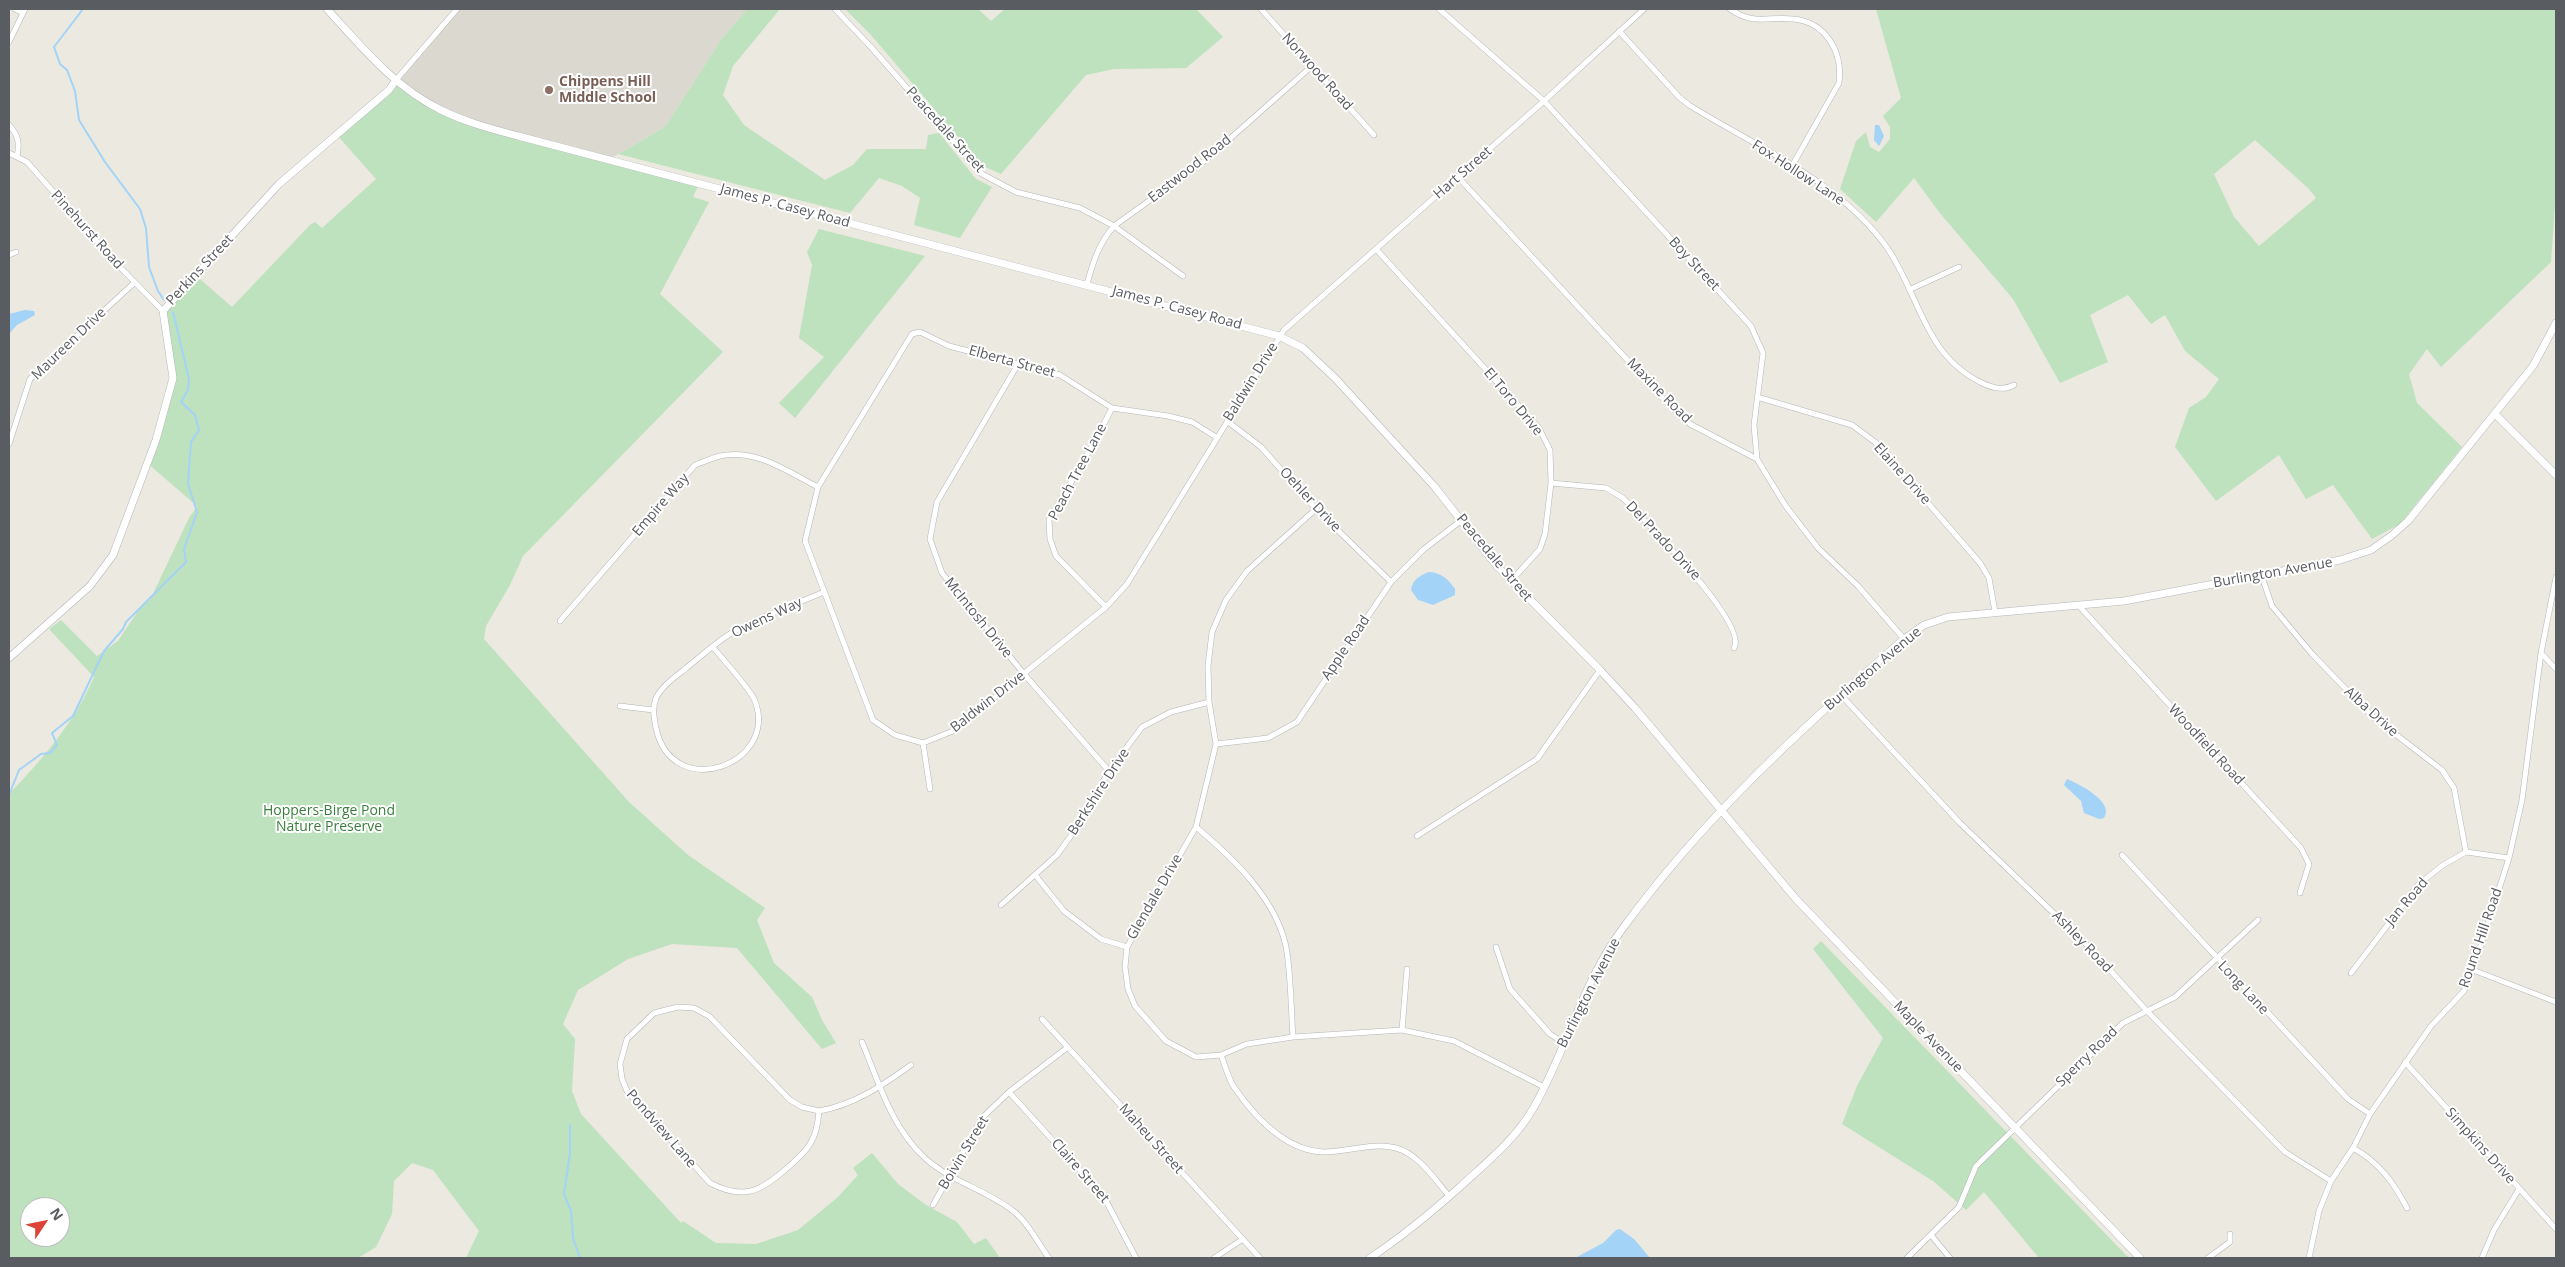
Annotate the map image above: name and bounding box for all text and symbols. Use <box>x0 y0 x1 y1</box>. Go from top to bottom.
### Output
street label: Norwood Road <box>1278 30 1356 114</box>
place label: Chippens Hill Middle School <box>559 74 656 106</box>
marker: Chippens Hill Middle School <box>543 84 555 96</box>
street label: Peacedale Street <box>902 84 988 176</box>
street label: Eastwood Road <box>1145 131 1235 207</box>
street label: Fox Hollow Lane <box>1749 137 1847 209</box>
street label: Hart Street <box>1430 143 1496 203</box>
street label: James P. Casey Road <box>718 181 852 231</box>
street label: Pinehurst Road <box>47 187 127 273</box>
street label: Perkins Street <box>163 231 237 309</box>
street label: Boy Street <box>1665 234 1723 294</box>
street label: James P. Casey Road <box>1110 283 1244 333</box>
street label: Maureen Drive <box>28 304 110 384</box>
street label: Baldwin Drive <box>1220 339 1282 425</box>
street label: Elberta Street <box>967 342 1057 382</box>
street label: Maxine Road <box>1623 355 1695 427</box>
street label: El Toro Drive <box>1480 365 1546 439</box>
street label: Peach Tree Lane <box>1045 421 1111 523</box>
street label: Elaine Drive <box>1870 440 1934 508</box>
street label: Oehler Drive <box>1276 464 1344 536</box>
street label: Empire Way <box>629 470 693 540</box>
street label: Del Prado Drive <box>1622 498 1704 584</box>
street label: Peacedale Street <box>1452 511 1536 605</box>
street label: Burlington Avenue <box>2212 554 2334 592</box>
street label: McIntosh Drive <box>941 574 1015 662</box>
street label: Owens Way <box>729 594 805 642</box>
street label: Apple Road <box>1318 612 1374 684</box>
street label: Burlington Avenue <box>1821 624 1925 714</box>
street label: Baldwin Drive <box>947 668 1029 736</box>
street label: Alba Drive <box>2341 683 2401 741</box>
street label: Woodfield Road <box>2165 701 2247 789</box>
street label: Berkshire Drive <box>1065 745 1133 839</box>
park label: Hoppers-Birge Pond Nature Preserve <box>263 803 395 836</box>
street label: Glendale Drive <box>1124 851 1186 943</box>
street label: Jan Road <box>2382 875 2432 929</box>
street label: Round Hill Road <box>2456 886 2506 990</box>
street label: Ashley Road <box>2048 908 2116 976</box>
street label: Burlington Avenue <box>1554 935 1624 1051</box>
street label: Long Lane <box>2214 958 2272 1018</box>
street label: Maple Avenue <box>1890 998 1966 1076</box>
street label: Sperry Road <box>2053 1023 2121 1091</box>
street label: Pondview Lane <box>622 1086 700 1172</box>
street label: Maheu Street <box>1115 1101 1187 1177</box>
street label: Simpkins Drive <box>2441 1104 2519 1188</box>
street label: Boivin Street <box>935 1113 993 1193</box>
street label: Claire Street <box>1047 1135 1113 1207</box>
north arrow <box>20 1197 70 1247</box>
text: N <box>46 1204 68 1224</box>

